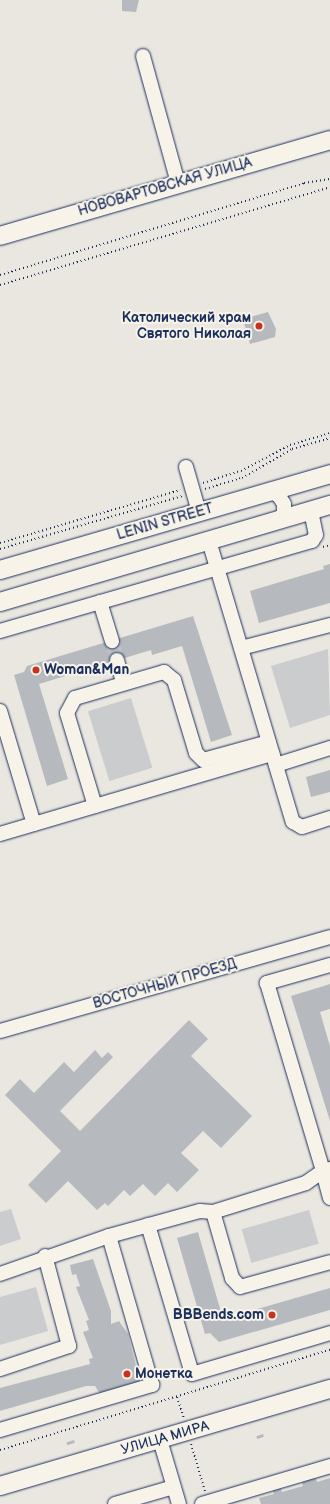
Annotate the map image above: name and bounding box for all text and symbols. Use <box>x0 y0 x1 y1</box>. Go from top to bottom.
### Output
street label: НОВОВАРТОВСКАЯ УЛИЦА <box>76 154 254 220</box>
place label: Католический храм Святого Николая <box>122 310 251 342</box>
marker: Католический храм Святого Николая <box>254 321 264 331</box>
street label: LENIN STREET <box>115 500 215 544</box>
place label: Woman&Man <box>44 662 129 678</box>
marker: Woman&Man <box>31 665 41 675</box>
street label: ВОСТОЧНЫЙ ПРОЕЗД <box>91 955 239 1013</box>
place label: BBBends.com <box>173 1307 264 1323</box>
marker: BBBends.com <box>267 1310 277 1320</box>
place label: Монетка <box>135 1366 193 1382</box>
marker: Монетка <box>122 1369 132 1379</box>
street label: УЛИЦА МИРА <box>119 1417 211 1459</box>

